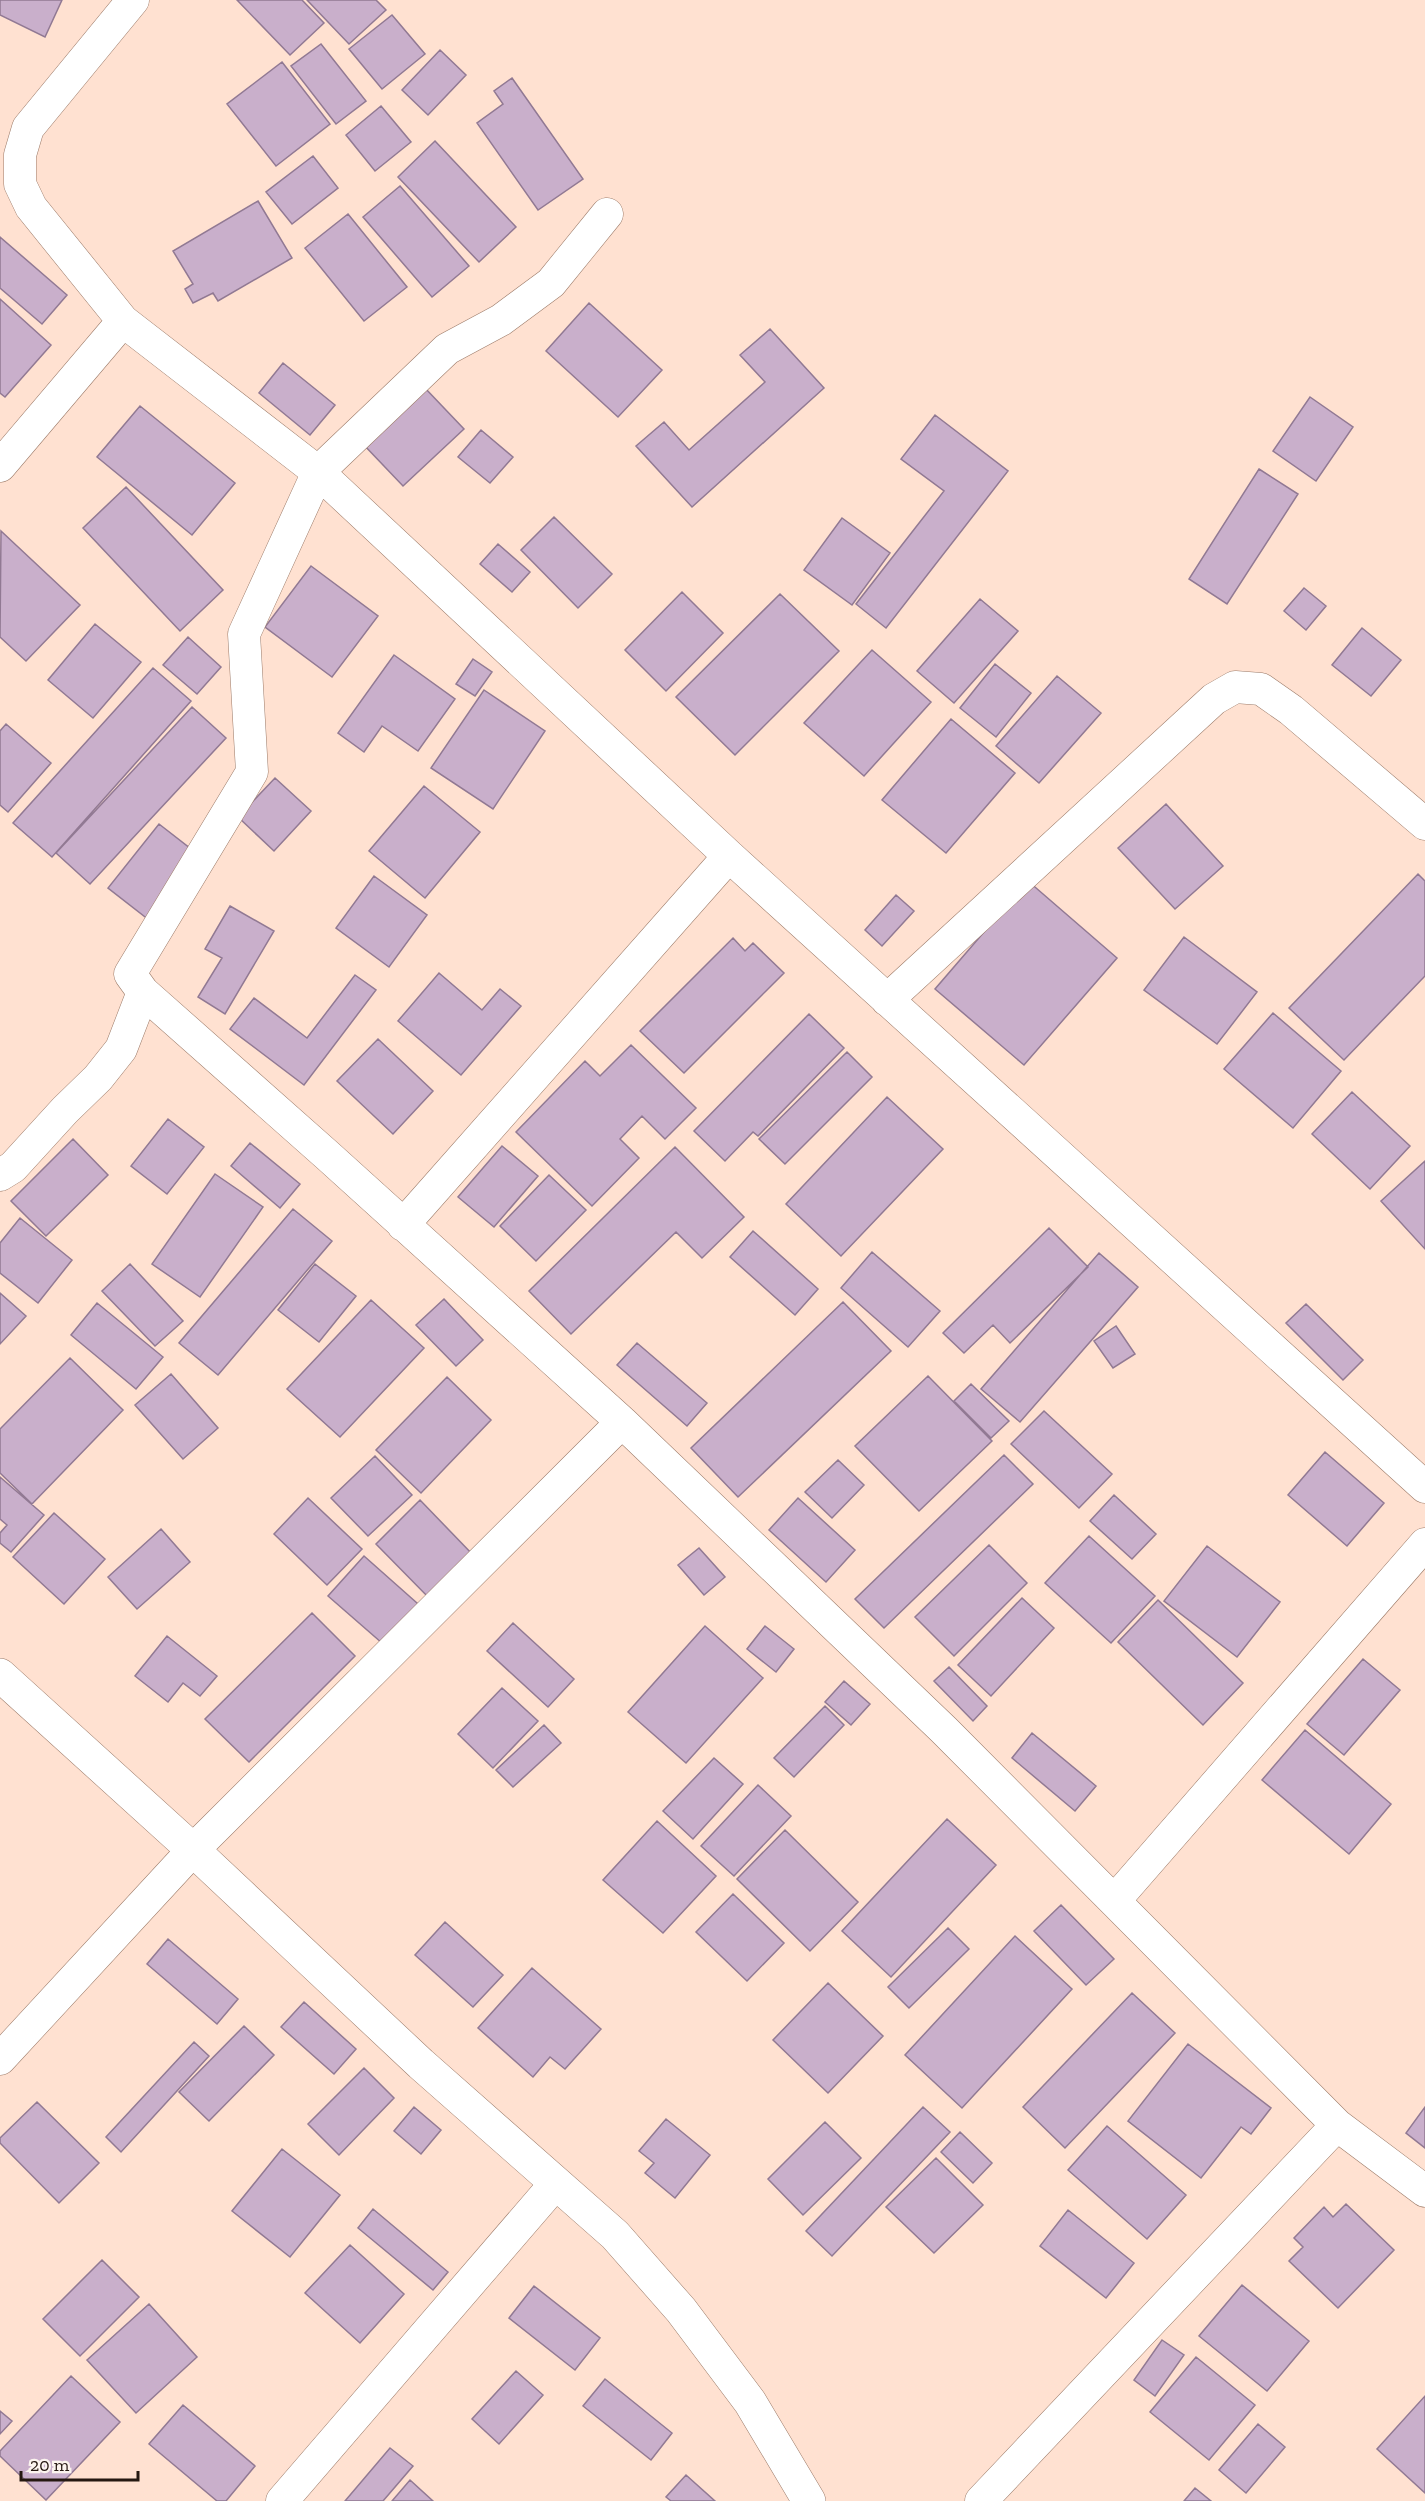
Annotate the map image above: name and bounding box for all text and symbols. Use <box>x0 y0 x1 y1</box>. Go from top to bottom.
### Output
scale bar <box>21 2444 138 2482</box>
text: 20 m <box>30 2454 70 2476</box>

